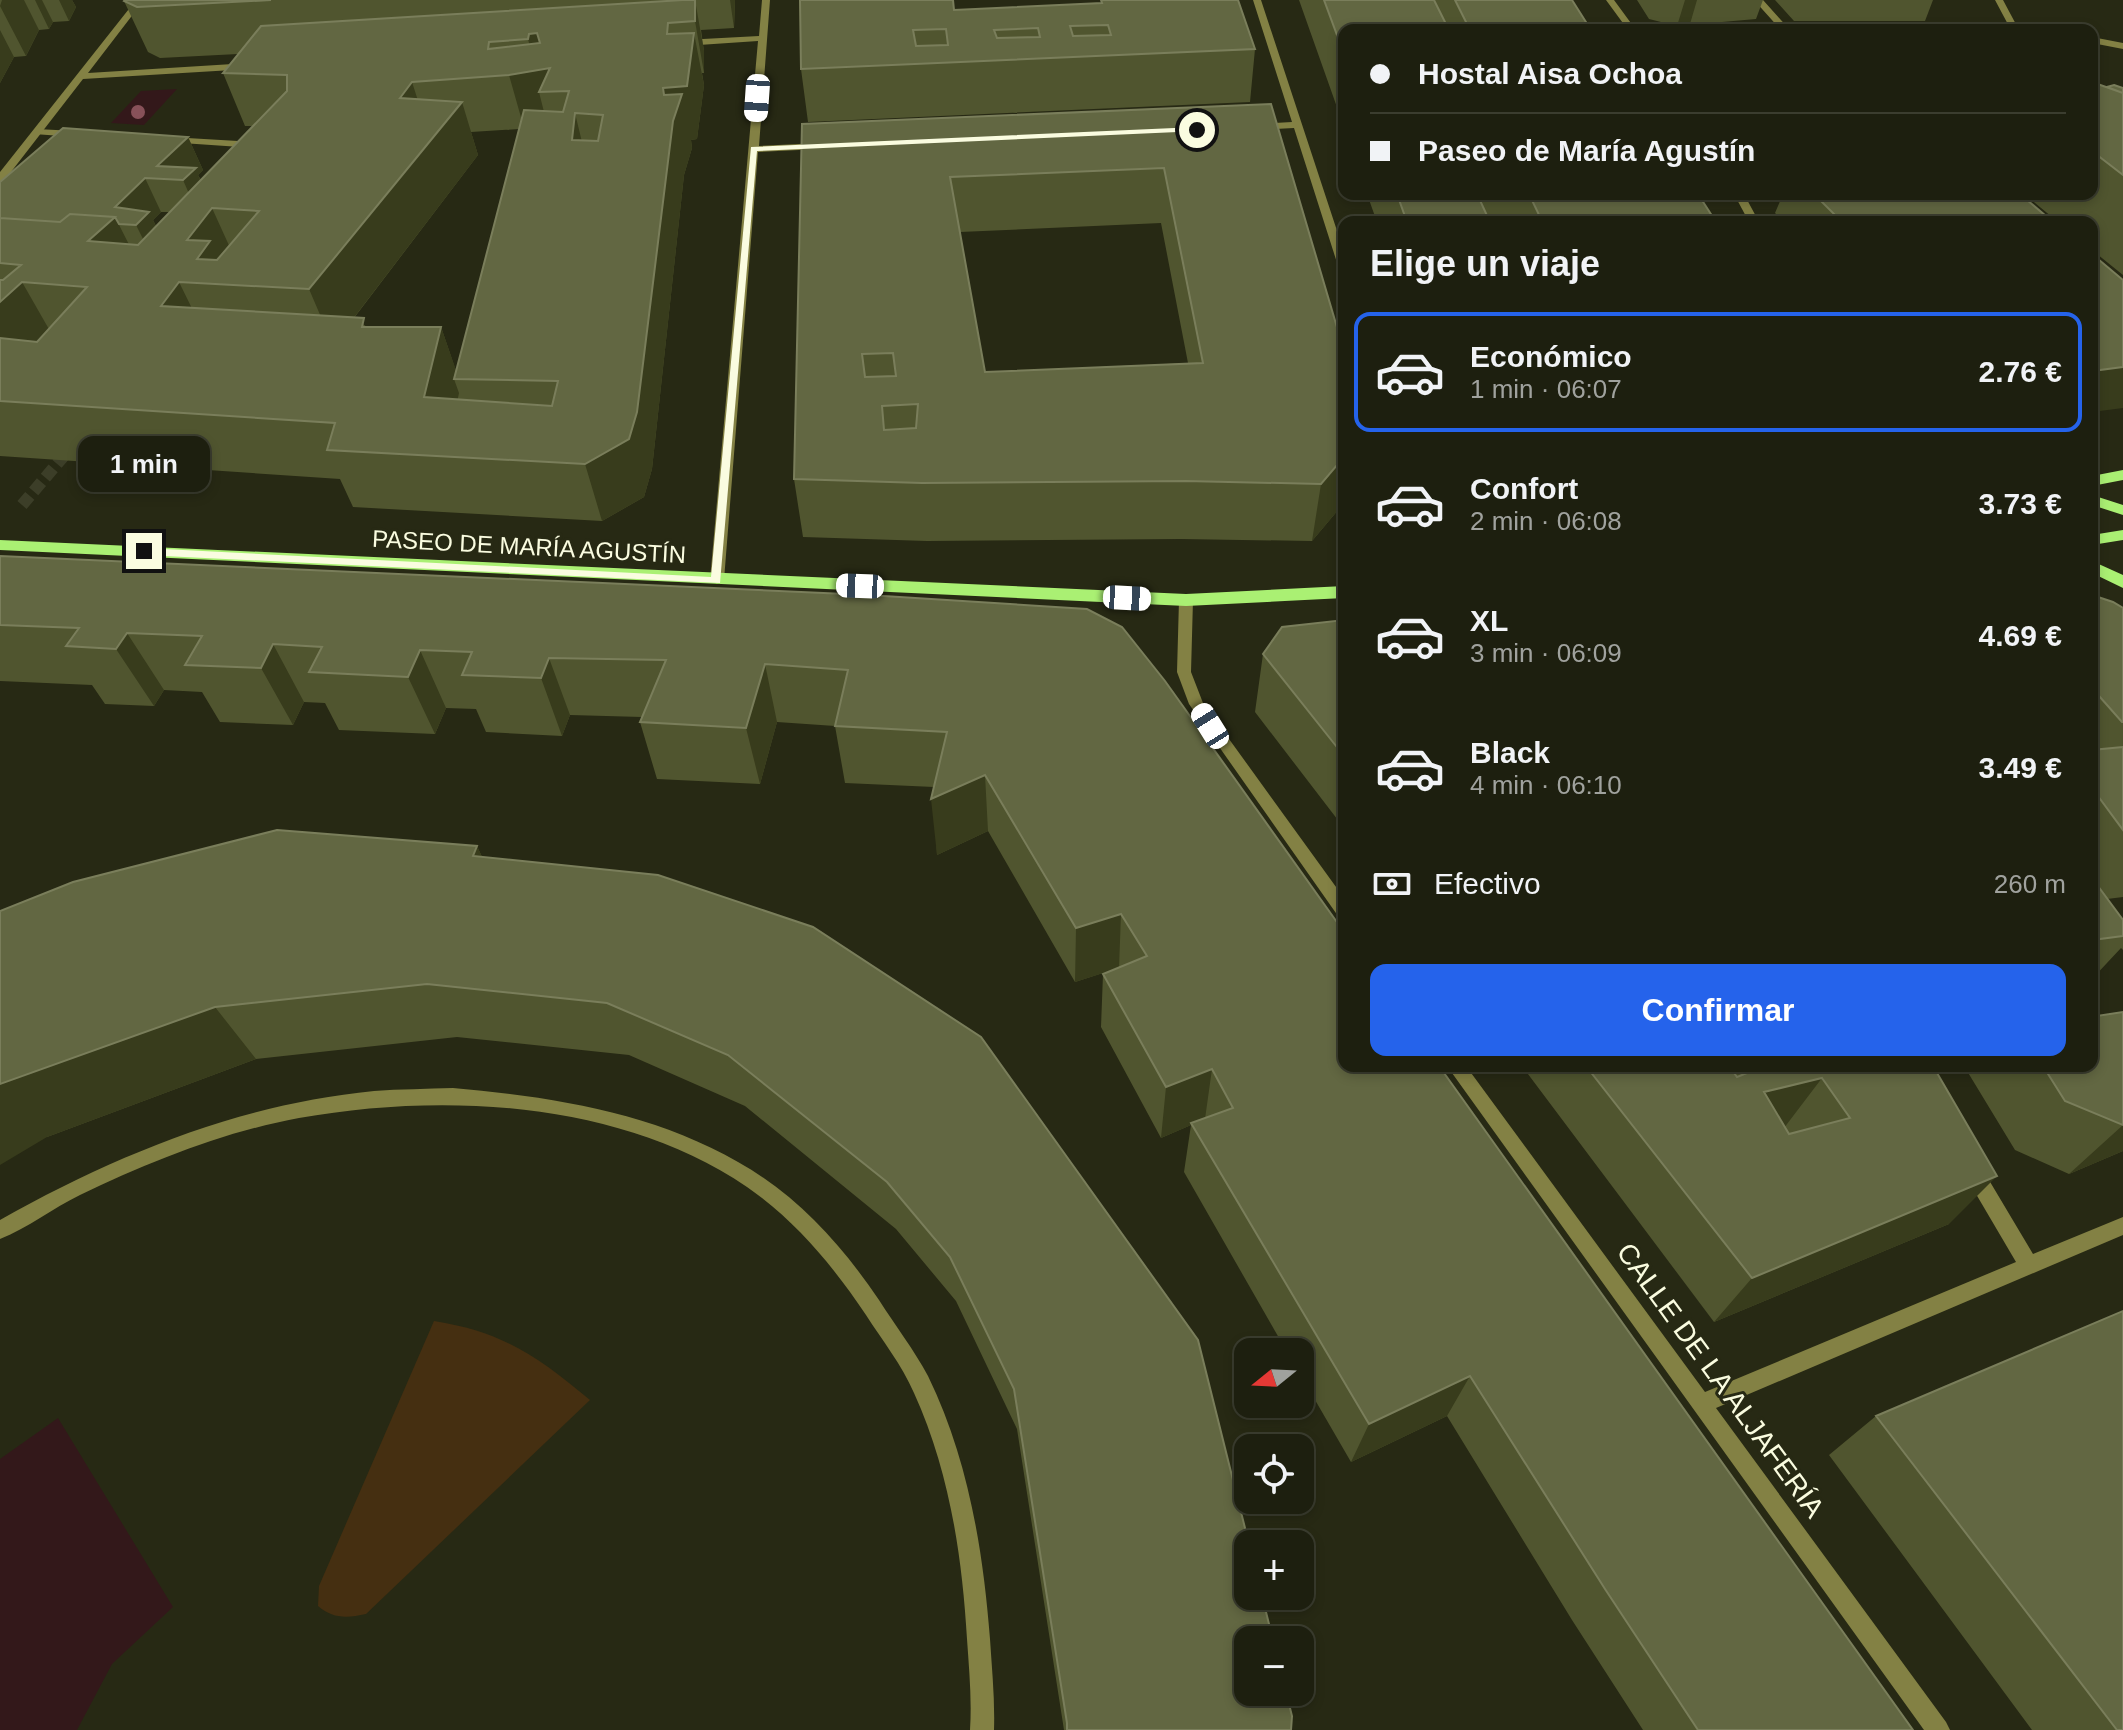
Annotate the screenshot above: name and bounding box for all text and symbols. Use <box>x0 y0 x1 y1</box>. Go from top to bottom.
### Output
text: Hostal Aisa Ochoa <box>1418 57 1682 90</box>
car <box>743 73 771 123</box>
route start <box>1179 112 1215 148</box>
text: Paseo de María Agustín <box>1418 134 1755 167</box>
text: Elige un viaje <box>1370 243 1600 284</box>
icon: car <box>1374 336 1446 408</box>
text: Económico <box>1470 340 1632 373</box>
text: 2.76 € <box>1979 355 2062 388</box>
text: 1 min · 06:07 <box>1470 374 1622 404</box>
callout: 1 min <box>78 435 210 491</box>
text: 1 min <box>110 449 178 479</box>
icon: car <box>1374 468 1446 540</box>
text: Confort <box>1470 472 1578 505</box>
text: 3.73 € <box>1979 487 2062 520</box>
text: 2 min · 06:08 <box>1470 506 1622 536</box>
street label: PASEO DE MARÍA AGUSTÍN <box>371 525 687 568</box>
route end <box>126 533 162 569</box>
car <box>836 573 884 599</box>
car <box>1102 585 1152 611</box>
icon: car <box>1374 600 1446 672</box>
text: XL <box>1470 604 1508 637</box>
text: 4.69 € <box>1979 619 2062 652</box>
text: 3 min · 06:09 <box>1470 638 1622 668</box>
car <box>1187 699 1233 753</box>
icon: car <box>1374 732 1446 804</box>
text: Black <box>1470 736 1550 769</box>
text: 3.49 € <box>1979 751 2062 784</box>
text: 4 min · 06:10 <box>1470 770 1622 800</box>
icon: cash <box>1370 862 1414 906</box>
text: Efectivo <box>1434 867 1541 900</box>
text: 260 m <box>1994 869 2066 899</box>
button: Confirmar <box>1370 964 2066 1056</box>
street label: CALLE DE LA ALJAFERÍA <box>1611 1237 1831 1524</box>
north arrow <box>1234 1338 1314 1418</box>
map controls <box>1234 1338 1314 1706</box>
button: locate <box>1234 1434 1314 1514</box>
button: + <box>1234 1530 1314 1610</box>
button: − <box>1234 1626 1314 1706</box>

